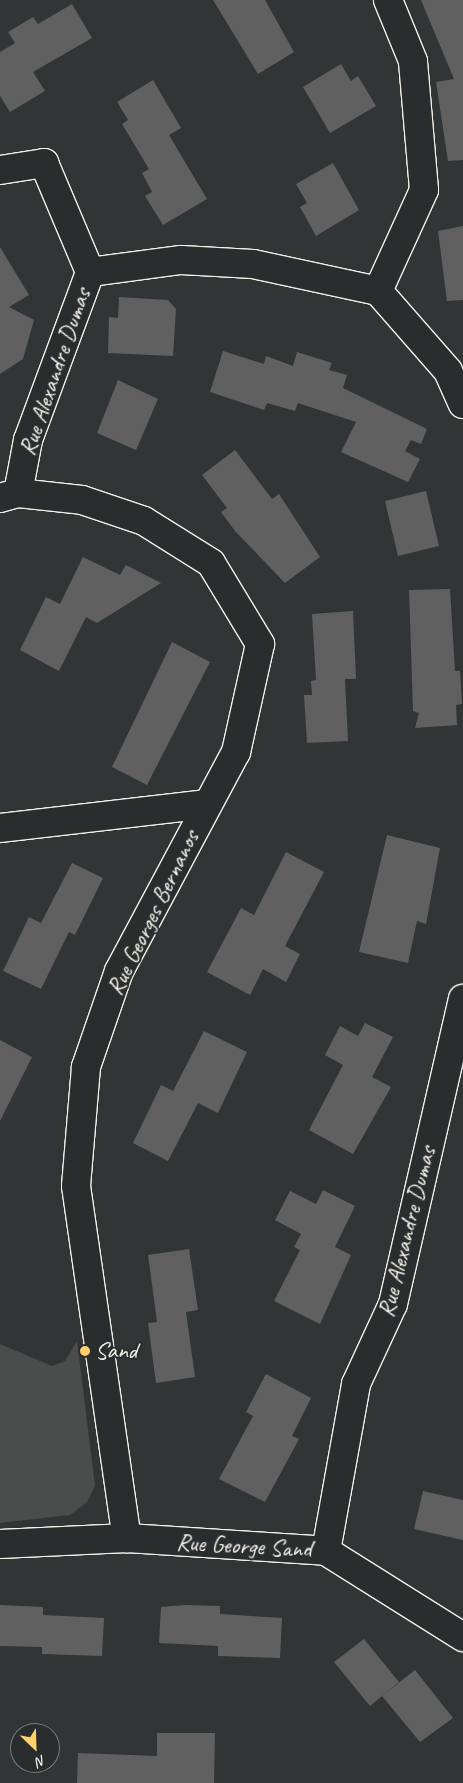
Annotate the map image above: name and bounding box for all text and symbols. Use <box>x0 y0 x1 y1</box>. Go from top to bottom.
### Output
street label: Rue Alexandre Dumas <box>13 286 97 458</box>
street label: Rue Georges Bernanos <box>101 827 205 999</box>
street label: Rue Alexandre Dumas <box>372 1145 442 1319</box>
place label: Sand <box>95 1337 137 1365</box>
marker: Sand <box>79 1345 91 1357</box>
street label: Rue George Sand <box>176 1528 312 1564</box>
north arrow <box>10 1723 60 1773</box>
text: N <box>33 1752 48 1771</box>

